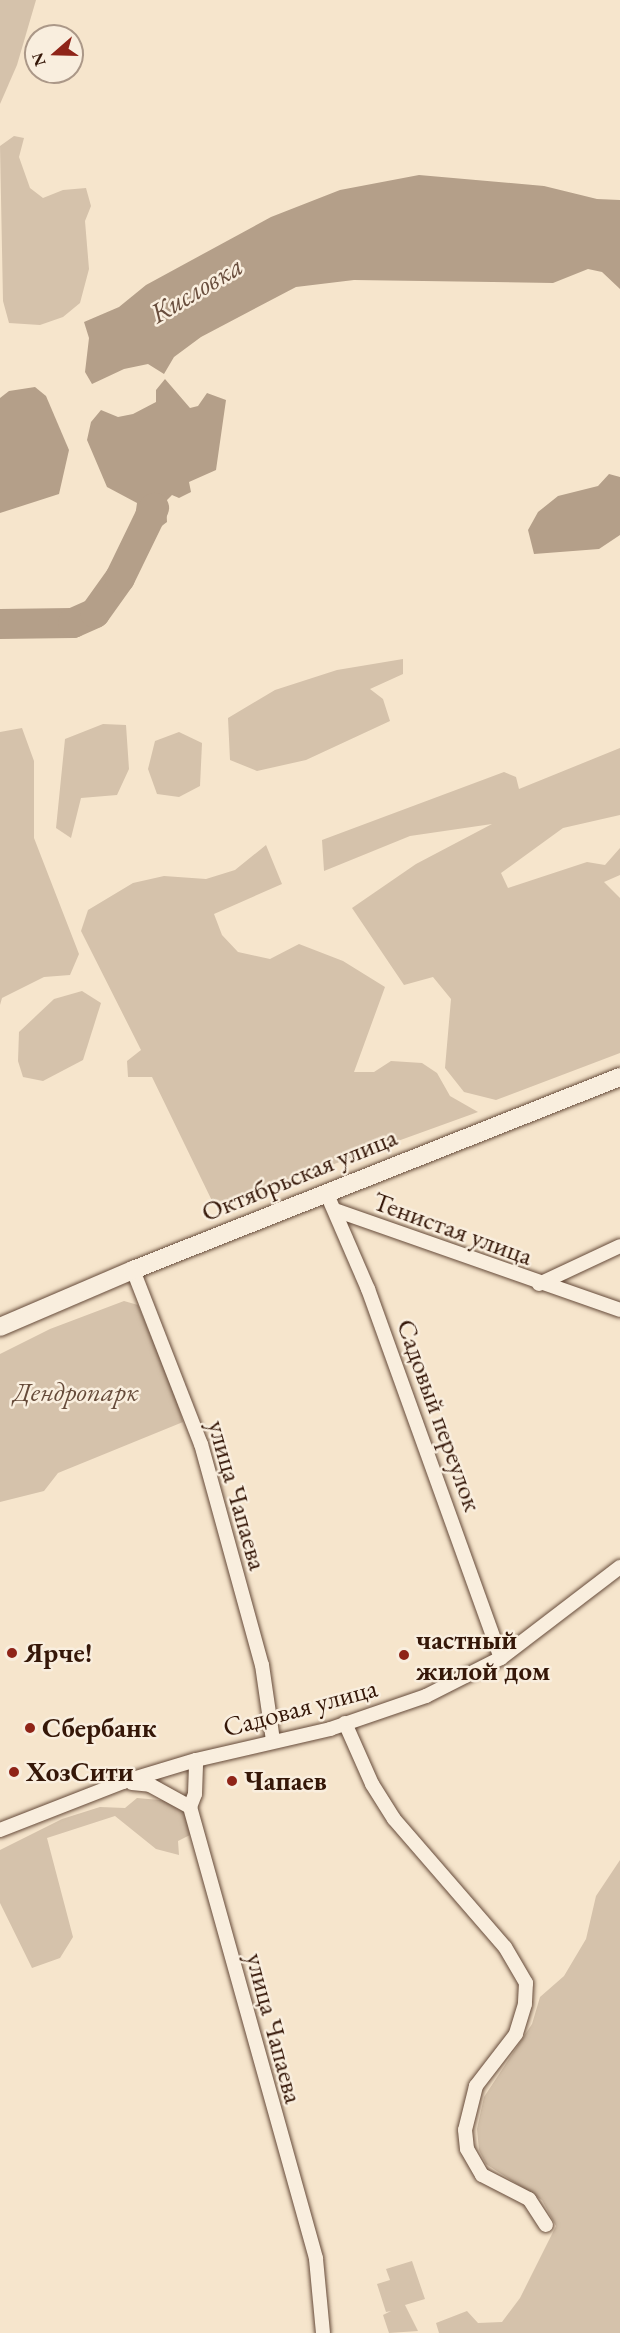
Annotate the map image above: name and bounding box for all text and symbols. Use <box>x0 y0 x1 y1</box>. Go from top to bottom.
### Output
north arrow <box>24 24 84 84</box>
text: N <box>26 50 51 69</box>
water label: Кисловка <box>143 248 249 330</box>
street label: Октябрьская улица <box>196 1120 402 1228</box>
street label: Тенистая улица <box>369 1184 537 1272</box>
street label: Садовый переулок <box>390 1314 490 1516</box>
park label: Дендропарк <box>13 1376 139 1408</box>
street label: улица Чапаева <box>201 1416 275 1574</box>
place label: частный жилой дом <box>416 1623 550 1686</box>
place label: Ярче! <box>24 1637 92 1669</box>
marker: Ярче! <box>5 1646 19 1660</box>
marker: частный жилой дом <box>397 1648 411 1662</box>
street label: Садовая улица <box>219 1671 381 1743</box>
place label: Сбербанк <box>42 1712 157 1744</box>
marker: Сбербанк <box>23 1721 37 1735</box>
place label: ХозСити <box>26 1756 134 1788</box>
marker: ХозСити <box>7 1765 21 1779</box>
place label: Чапаев <box>244 1765 327 1797</box>
marker: Чапаев <box>225 1774 239 1788</box>
street label: улица Чапаева <box>239 1949 311 2107</box>

